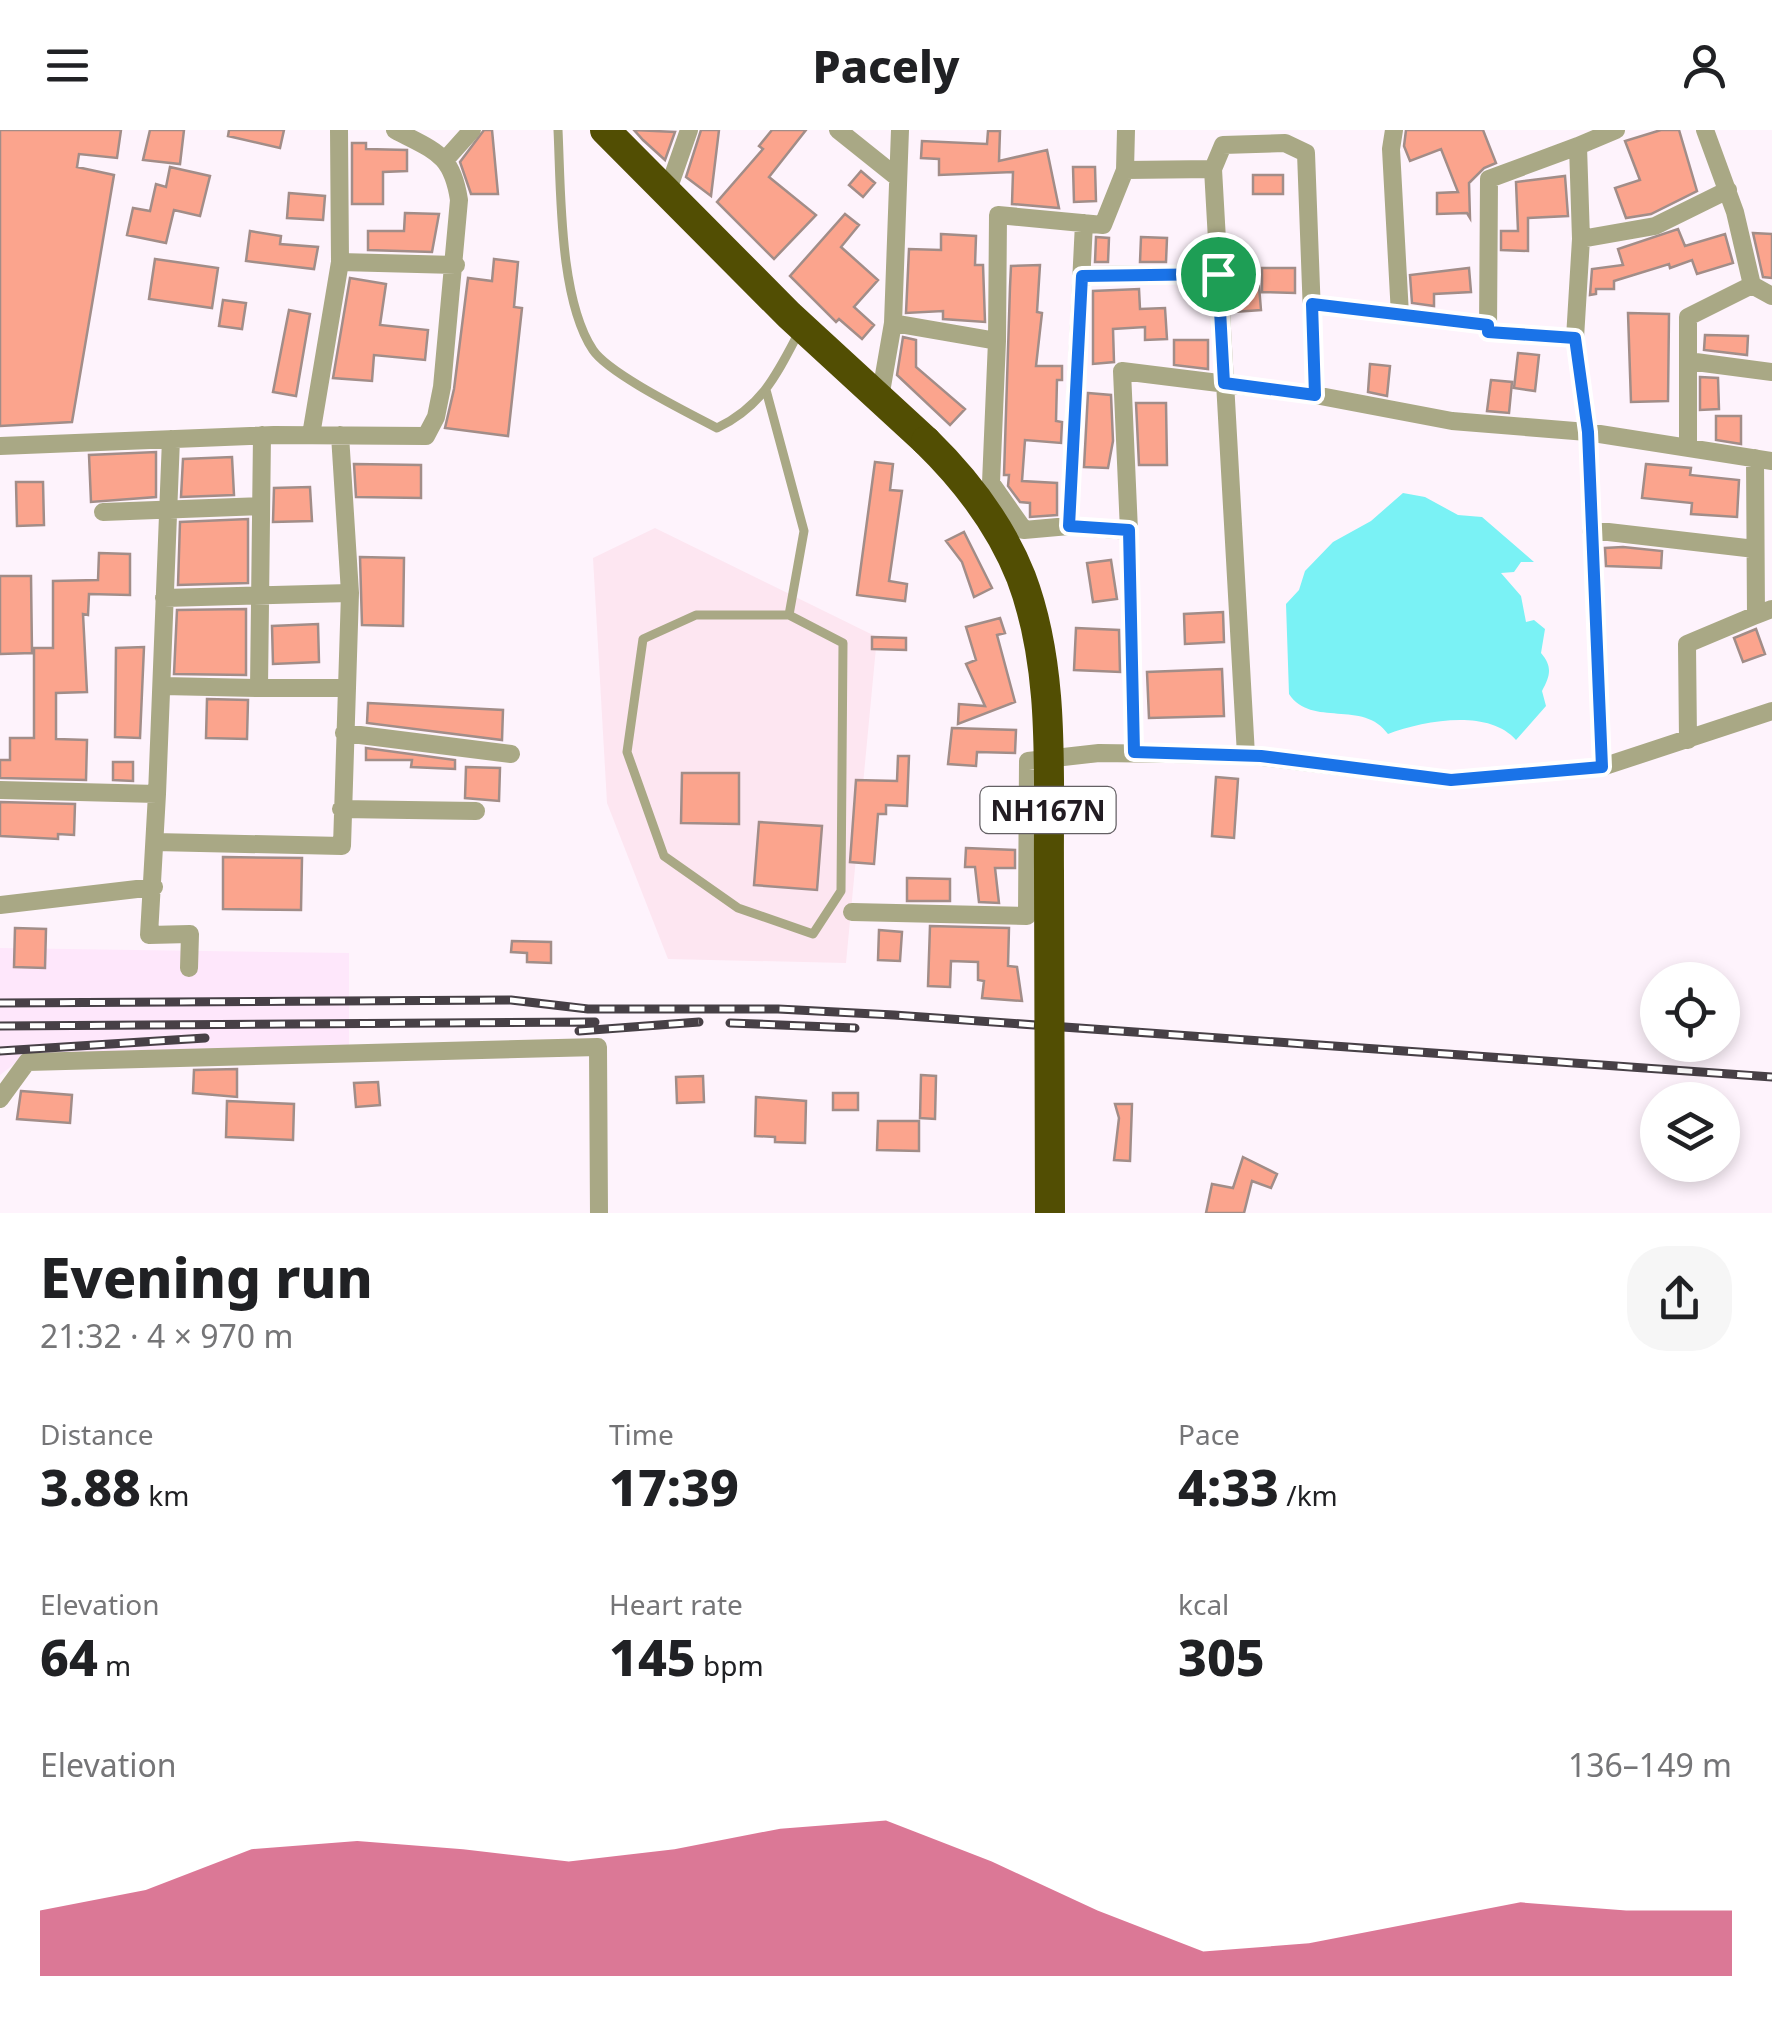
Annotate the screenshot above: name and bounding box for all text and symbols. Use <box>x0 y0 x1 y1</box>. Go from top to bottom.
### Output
text: Pacely <box>812 35 960 96</box>
icon: menu <box>40 38 95 93</box>
icon: person <box>1677 38 1732 93</box>
pin <box>1176 232 1261 317</box>
icon: arrive <box>1191 247 1246 302</box>
road number: NH167N <box>980 787 1116 833</box>
map controls <box>1640 962 1740 1182</box>
button: locate <box>1640 962 1740 1062</box>
button: layers <box>1640 1082 1740 1182</box>
text: Evening run <box>40 1239 373 1314</box>
button: share <box>1627 1246 1732 1351</box>
text: 21:32 · 4 × 970 m <box>40 1314 293 1357</box>
text: Distance <box>40 1415 153 1453</box>
text: Time <box>609 1415 674 1453</box>
text: Pace <box>1178 1415 1240 1453</box>
text: 3.88 <box>40 1453 141 1521</box>
text: 17:39 <box>609 1453 739 1521</box>
text: 4:33 <box>1178 1453 1279 1521</box>
text: km <box>141 1476 189 1514</box>
text: /km <box>1279 1476 1338 1514</box>
text: Elevation <box>40 1585 160 1623</box>
text: Heart rate <box>609 1585 743 1623</box>
text: kcal <box>1178 1585 1229 1623</box>
text: 64 <box>40 1623 98 1691</box>
text: 145 <box>609 1623 696 1691</box>
text: 305 <box>1178 1623 1265 1691</box>
text: m <box>98 1646 131 1684</box>
text: bpm <box>696 1646 764 1684</box>
text: Elevation <box>40 1743 177 1786</box>
text: 136–149 m <box>1568 1743 1732 1786</box>

